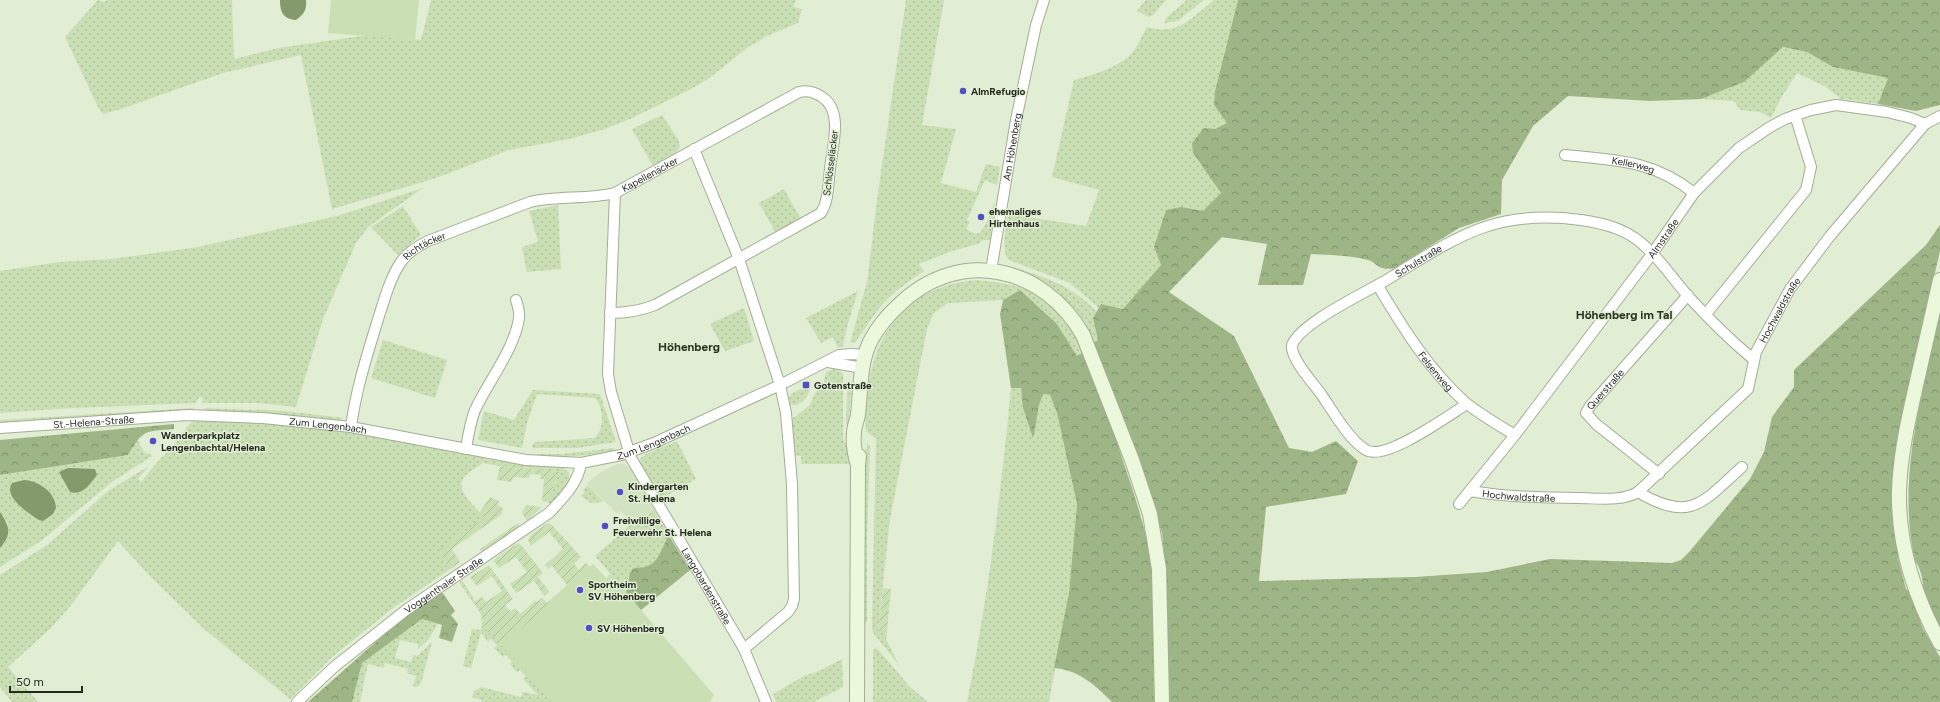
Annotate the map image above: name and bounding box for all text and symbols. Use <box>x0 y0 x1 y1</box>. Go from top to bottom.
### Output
place label: AlmRefugio <box>971 85 1026 98</box>
marker: AlmRefugio <box>958 86 968 96</box>
street label: Am Höhenberg <box>1000 112 1024 182</box>
street label: Schlösseläcker <box>820 129 841 197</box>
street label: Kapellenäcker <box>620 153 681 195</box>
street label: Kellerweg <box>1611 154 1657 177</box>
place label: ehemaliges Hirtenhaus <box>989 205 1041 230</box>
marker: ehemaliges Hirtenhaus <box>976 212 986 222</box>
street label: Almstraße <box>1645 216 1682 261</box>
street label: Richtäcker <box>400 229 448 263</box>
street label: Schulstraße <box>1393 242 1445 280</box>
street label: Hochwaldstraße <box>1756 275 1804 345</box>
district label: Höhenberg im Tal <box>1576 308 1672 322</box>
district label: Höhenberg <box>658 340 720 354</box>
street label: Felsenweg <box>1415 349 1456 394</box>
street label: Querstraße <box>1584 366 1627 413</box>
place label: Gotenstraße <box>814 379 872 392</box>
marker: Gotenstraße <box>801 380 811 390</box>
street label: St.-Helena-Straße <box>53 413 135 431</box>
street label: Zum Lengenbach <box>289 415 368 437</box>
street label: Zum Lengenbach <box>616 421 693 463</box>
place label: Wanderparkplatz Lengenbachtal/Helena <box>161 429 265 454</box>
marker: Wanderparkplatz Lengenbachtal/Helena <box>148 436 158 446</box>
place label: Kindergarten St. Helena <box>628 480 689 505</box>
marker: Kindergarten St. Helena <box>615 487 625 497</box>
street label: Hochwaldstraße <box>1481 487 1556 505</box>
place label: Freiwillige Feuerwehr St. Helena <box>613 514 712 539</box>
marker: Freiwillige Feuerwehr St. Helena <box>600 521 610 531</box>
street label: Langobardenstraße <box>679 545 734 627</box>
street label: Voggenthaler Straße <box>402 553 486 616</box>
place label: Sportheim SV Höhenberg <box>588 578 655 603</box>
marker: Sportheim SV Höhenberg <box>575 585 585 595</box>
place label: SV Höhenberg <box>597 622 664 635</box>
marker: SV Höhenberg <box>584 623 594 633</box>
scale bar <box>10 668 82 694</box>
text: 50 m <box>16 675 44 689</box>

